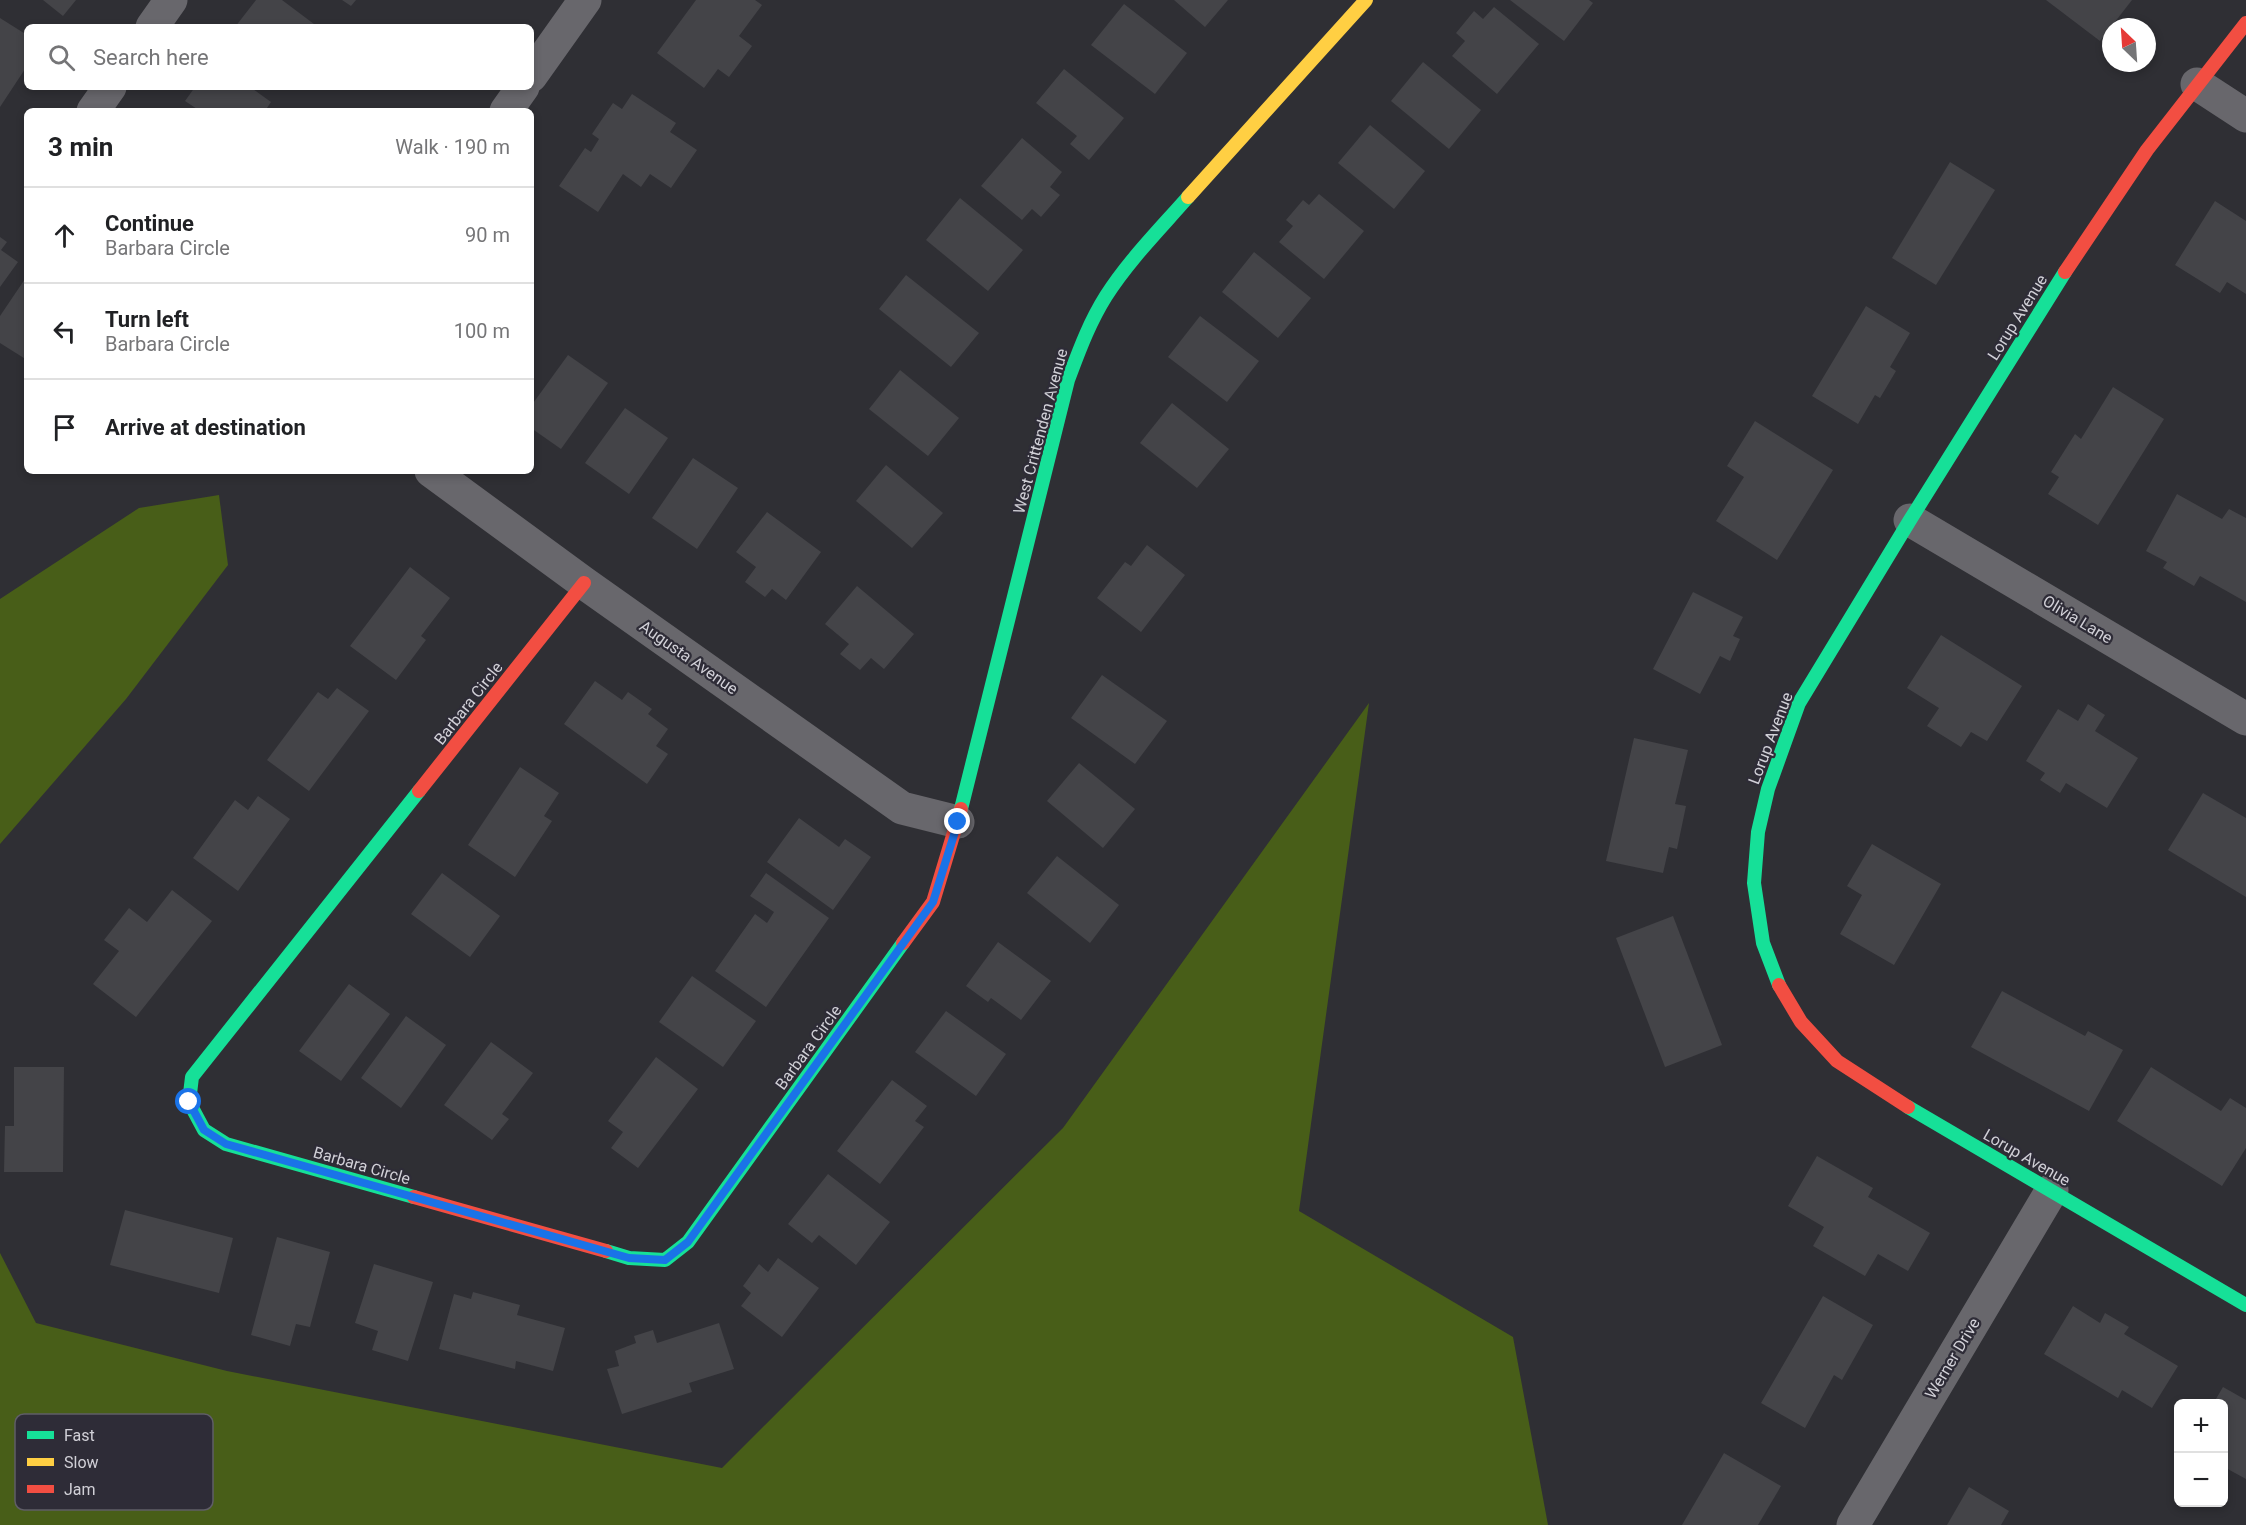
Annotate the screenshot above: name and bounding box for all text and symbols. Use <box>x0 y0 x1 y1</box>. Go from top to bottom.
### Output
north arrow <box>2102 18 2156 72</box>
search box <box>24 24 534 90</box>
icon: search <box>45 41 78 74</box>
text: Search here <box>93 45 209 70</box>
text: 3 min <box>48 132 113 162</box>
text: Walk · 190 m <box>395 135 510 159</box>
text: Continue <box>105 211 194 236</box>
icon: ahead <box>48 219 81 252</box>
text: 90 m <box>465 223 510 247</box>
text: Barbara Circle <box>105 236 230 260</box>
street label: Lorup Avenue <box>1984 271 2051 364</box>
text: Turn left <box>105 307 189 332</box>
icon: left <box>48 315 81 348</box>
text: 100 m <box>454 319 510 343</box>
text: Barbara Circle <box>105 332 230 356</box>
street label: West Crittenden Avenue <box>1009 347 1072 516</box>
icon: arrive <box>48 411 81 444</box>
text: Arrive at destination <box>105 415 306 440</box>
street label: Olivia Lane <box>2040 591 2116 648</box>
street label: Augusta Avenue <box>636 617 741 698</box>
street label: Barbara Circle <box>430 658 507 749</box>
street label: Lorup Avenue <box>1744 689 1797 787</box>
route end <box>944 808 970 834</box>
street label: Barbara Circle <box>771 1001 845 1093</box>
route start <box>175 1088 201 1114</box>
street label: Lorup Avenue <box>1980 1125 2074 1190</box>
street label: Barbara Circle <box>311 1143 412 1188</box>
street label: Werner Drive <box>1921 1315 1984 1402</box>
map controls <box>2174 1399 2228 1507</box>
button: + <box>2174 1399 2228 1453</box>
legend <box>15 1414 213 1510</box>
text: Fast <box>64 1426 95 1445</box>
text: Slow <box>64 1453 99 1472</box>
button: − <box>2174 1453 2228 1507</box>
text: Jam <box>64 1480 96 1499</box>

